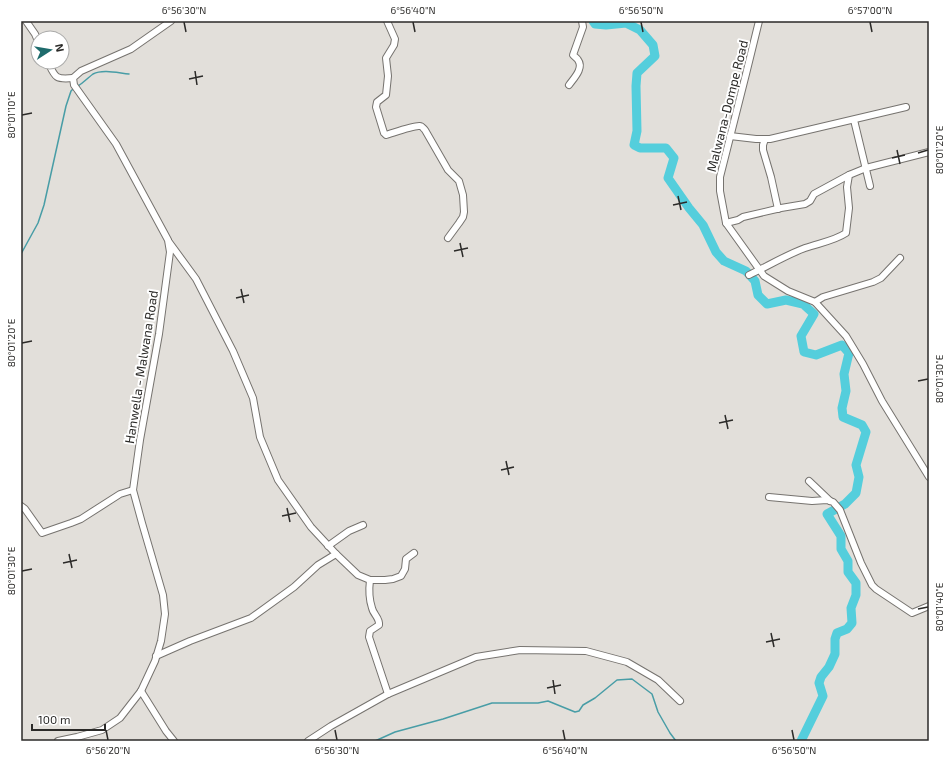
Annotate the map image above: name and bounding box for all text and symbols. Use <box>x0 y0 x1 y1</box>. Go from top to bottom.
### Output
text: 6°56'30"N <box>162 4 206 16</box>
text: 6°56'40"N <box>390 4 436 16</box>
text: 6°56'50"N <box>619 4 663 16</box>
text: 6°57'00"N <box>848 4 892 16</box>
north arrow <box>30 30 70 70</box>
street label: Malwana-Dompe Road <box>703 38 751 174</box>
text: N <box>53 43 67 53</box>
text: 80°01'10"E <box>5 91 17 138</box>
text: 80°01'20"E <box>933 125 945 174</box>
street label: Hanwella - Malwana Road <box>121 289 161 445</box>
text: 80°01'20"E <box>5 318 17 367</box>
text: 80°01'30"E <box>933 354 945 403</box>
text: 80°01'30"E <box>5 546 17 595</box>
text: 80°01'40"E <box>933 582 945 631</box>
scale bar <box>32 706 105 732</box>
text: 100 m <box>38 712 70 726</box>
text: 6°56'20"N <box>86 744 130 756</box>
text: 6°56'30"N <box>315 744 359 756</box>
text: 6°56'40"N <box>542 744 588 756</box>
text: 6°56'50"N <box>772 744 816 756</box>

